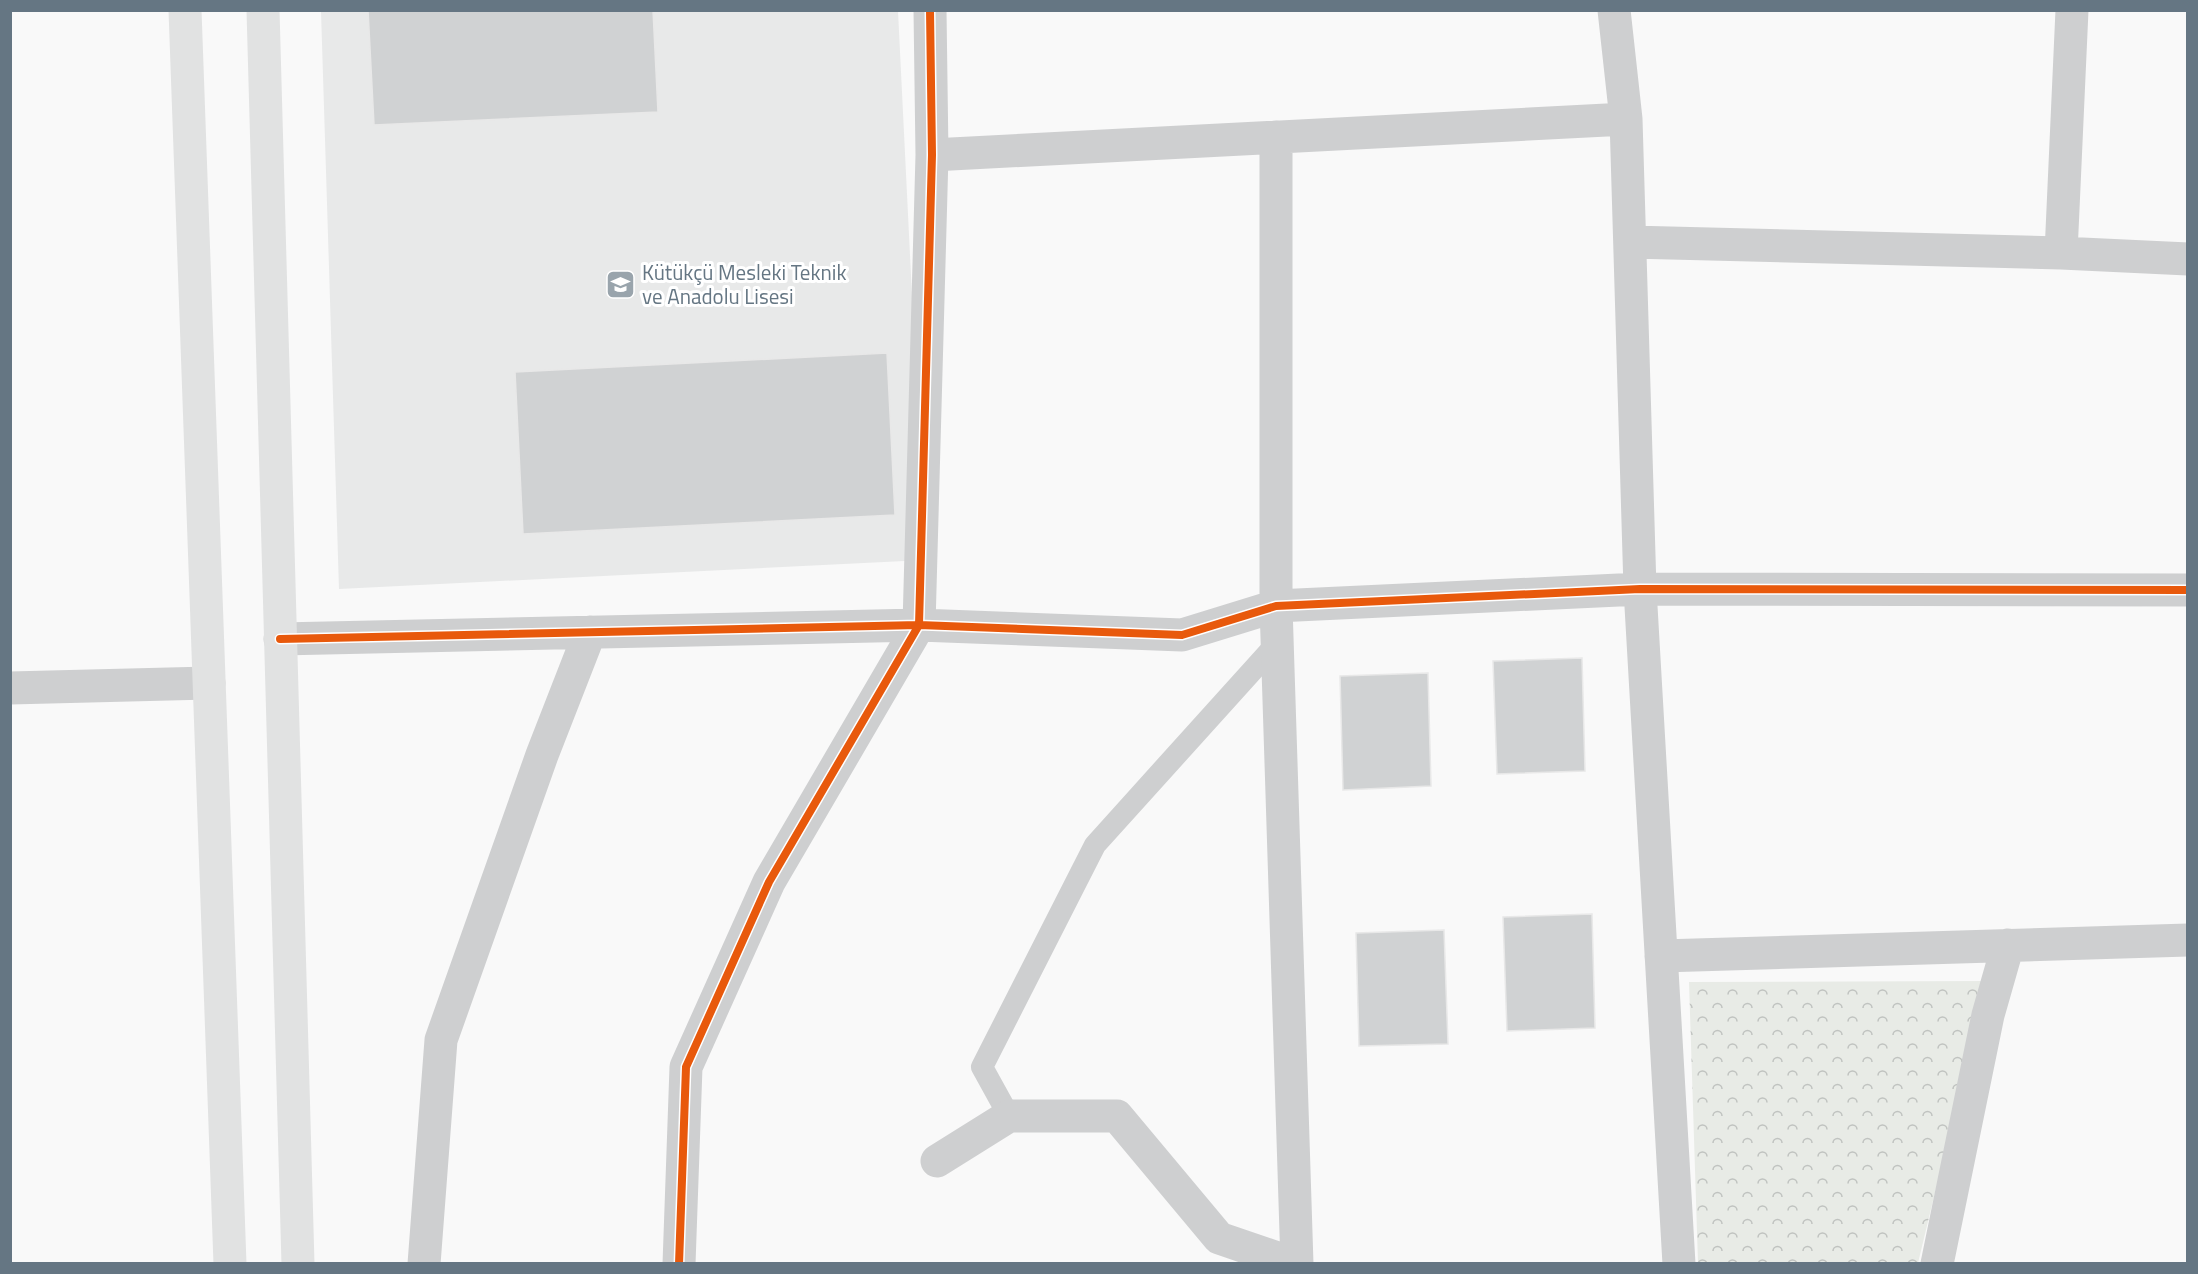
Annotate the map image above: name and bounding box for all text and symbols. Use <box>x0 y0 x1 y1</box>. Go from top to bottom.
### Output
place label: Kütükçü Mesleki Teknik ve Anadolu Lisesi <box>642 256 846 312</box>
school or university icon: Kütükçü Mesleki Teknik ve Anadolu Lisesi <box>605 269 637 301</box>

